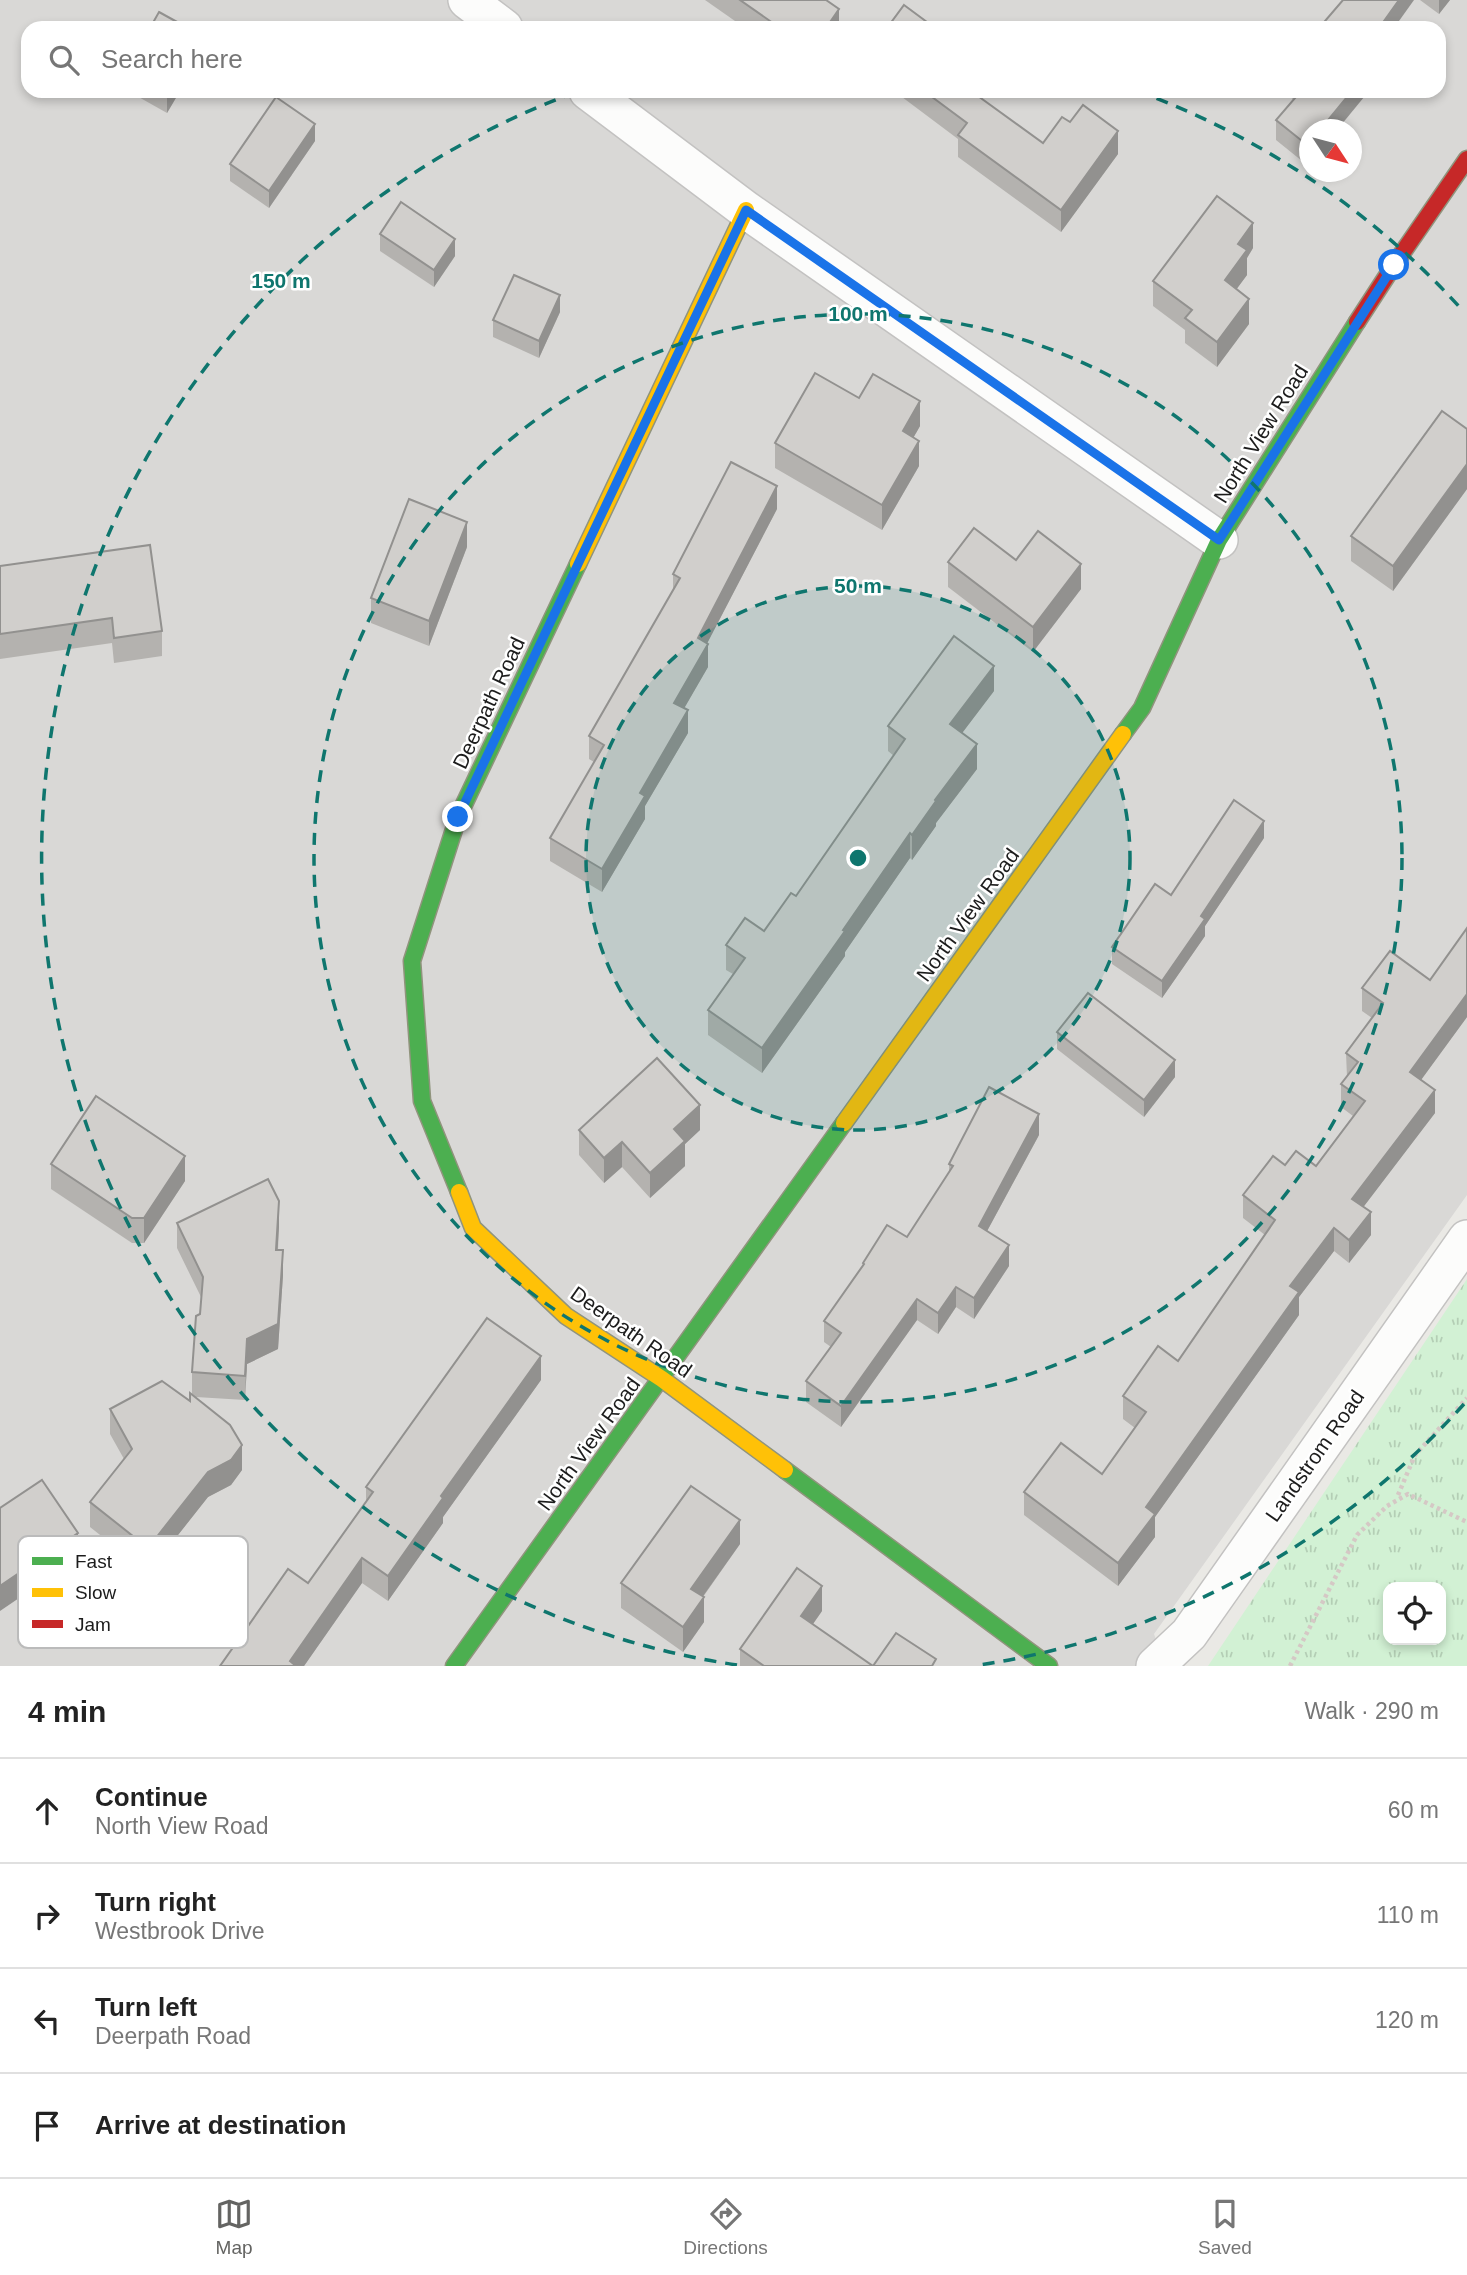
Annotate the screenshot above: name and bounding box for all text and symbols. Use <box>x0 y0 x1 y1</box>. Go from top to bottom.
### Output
search box <box>21 21 1446 98</box>
icon: search <box>45 41 83 79</box>
text: Search here <box>101 44 243 74</box>
north arrow <box>1299 119 1362 182</box>
route start <box>1378 249 1409 280</box>
text: 150 m <box>251 269 311 292</box>
text: 100 m <box>828 302 888 325</box>
street label: North View Road <box>1209 360 1312 507</box>
text: 50 m <box>834 574 882 597</box>
street label: Deerpath Road <box>448 633 529 772</box>
route end <box>442 801 473 832</box>
street label: North View Road <box>912 844 1023 986</box>
centre of rings <box>846 846 870 870</box>
street label: Deerpath Road <box>566 1281 696 1382</box>
street label: North View Road <box>533 1373 644 1515</box>
street label: Landstrom Road <box>1261 1386 1369 1526</box>
legend <box>18 1536 248 1648</box>
text: Fast <box>75 1551 113 1572</box>
text: Slow <box>75 1582 116 1603</box>
map controls <box>1383 1582 1446 1645</box>
button: locate <box>1383 1582 1446 1645</box>
text: Jam <box>75 1614 111 1635</box>
text: 4 min <box>28 1695 106 1728</box>
text: Walk · 290 m <box>1304 1698 1439 1724</box>
text: Continue <box>95 1782 208 1812</box>
icon: ahead <box>28 1792 66 1830</box>
text: 60 m <box>1388 1797 1439 1823</box>
text: North View Road <box>95 1813 268 1839</box>
text: Turn right <box>95 1887 216 1917</box>
icon: right <box>28 1897 66 1935</box>
text: 110 m <box>1377 1902 1439 1928</box>
text: Westbrook Drive <box>95 1918 265 1944</box>
text: Turn left <box>95 1992 197 2022</box>
icon: left <box>28 2002 66 2040</box>
text: 120 m <box>1375 2007 1439 2033</box>
text: Deerpath Road <box>95 2023 251 2049</box>
icon: arrive <box>28 2107 66 2145</box>
text: Arrive at destination <box>95 2110 346 2140</box>
tab: Map <box>215 2195 253 2259</box>
tab: Directions <box>683 2195 768 2259</box>
tab: Saved <box>1198 2195 1252 2259</box>

